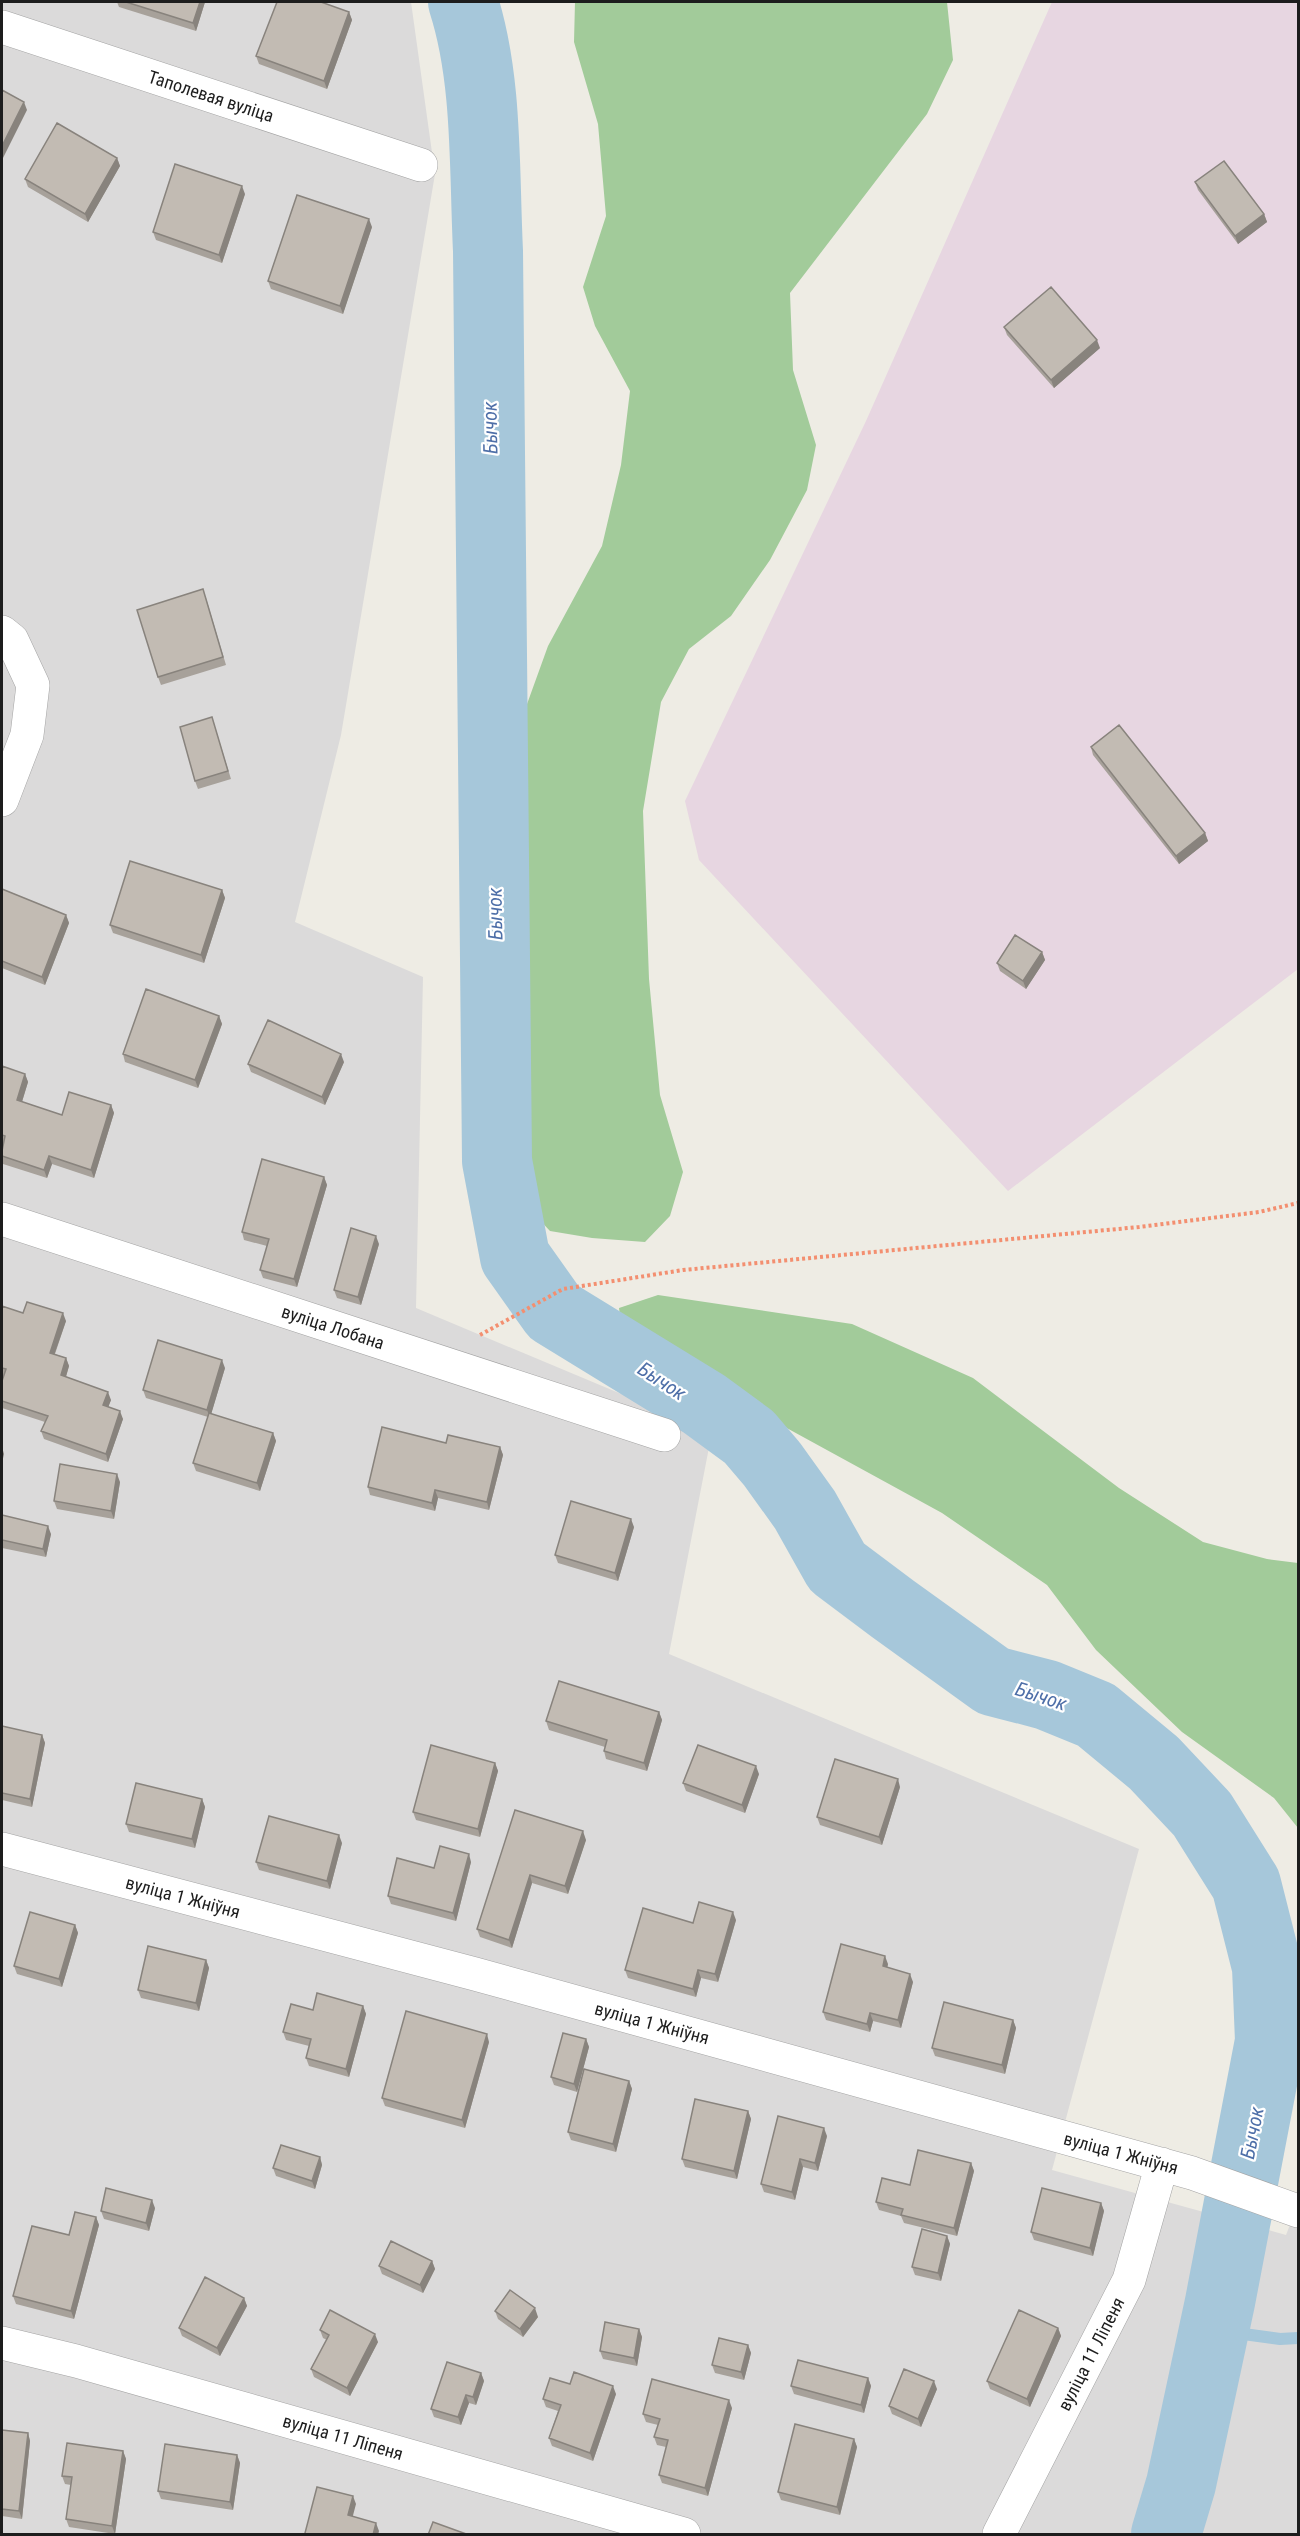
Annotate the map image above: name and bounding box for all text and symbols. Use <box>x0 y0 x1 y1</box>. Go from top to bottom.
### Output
street label: Таполевая вуліца <box>146 66 276 126</box>
water label: Бычок <box>478 401 502 454</box>
water label: Бычок <box>483 887 507 940</box>
street label: вуліца Лобана <box>279 1301 387 1353</box>
water label: Бычок <box>633 1357 691 1406</box>
water label: Бычок <box>1012 1676 1070 1716</box>
street label: вуліца 1 Жніўня <box>124 1872 242 1922</box>
street label: вуліца 1 Жніўня <box>593 1998 711 2048</box>
water label: Бычок <box>1235 2104 1269 2161</box>
street label: вуліца 1 Жніўня <box>1062 2128 1180 2178</box>
street label: вуліца 11 Ліпеня <box>1053 2294 1129 2414</box>
street label: вуліца 11 Ліпеня <box>280 2410 406 2464</box>

